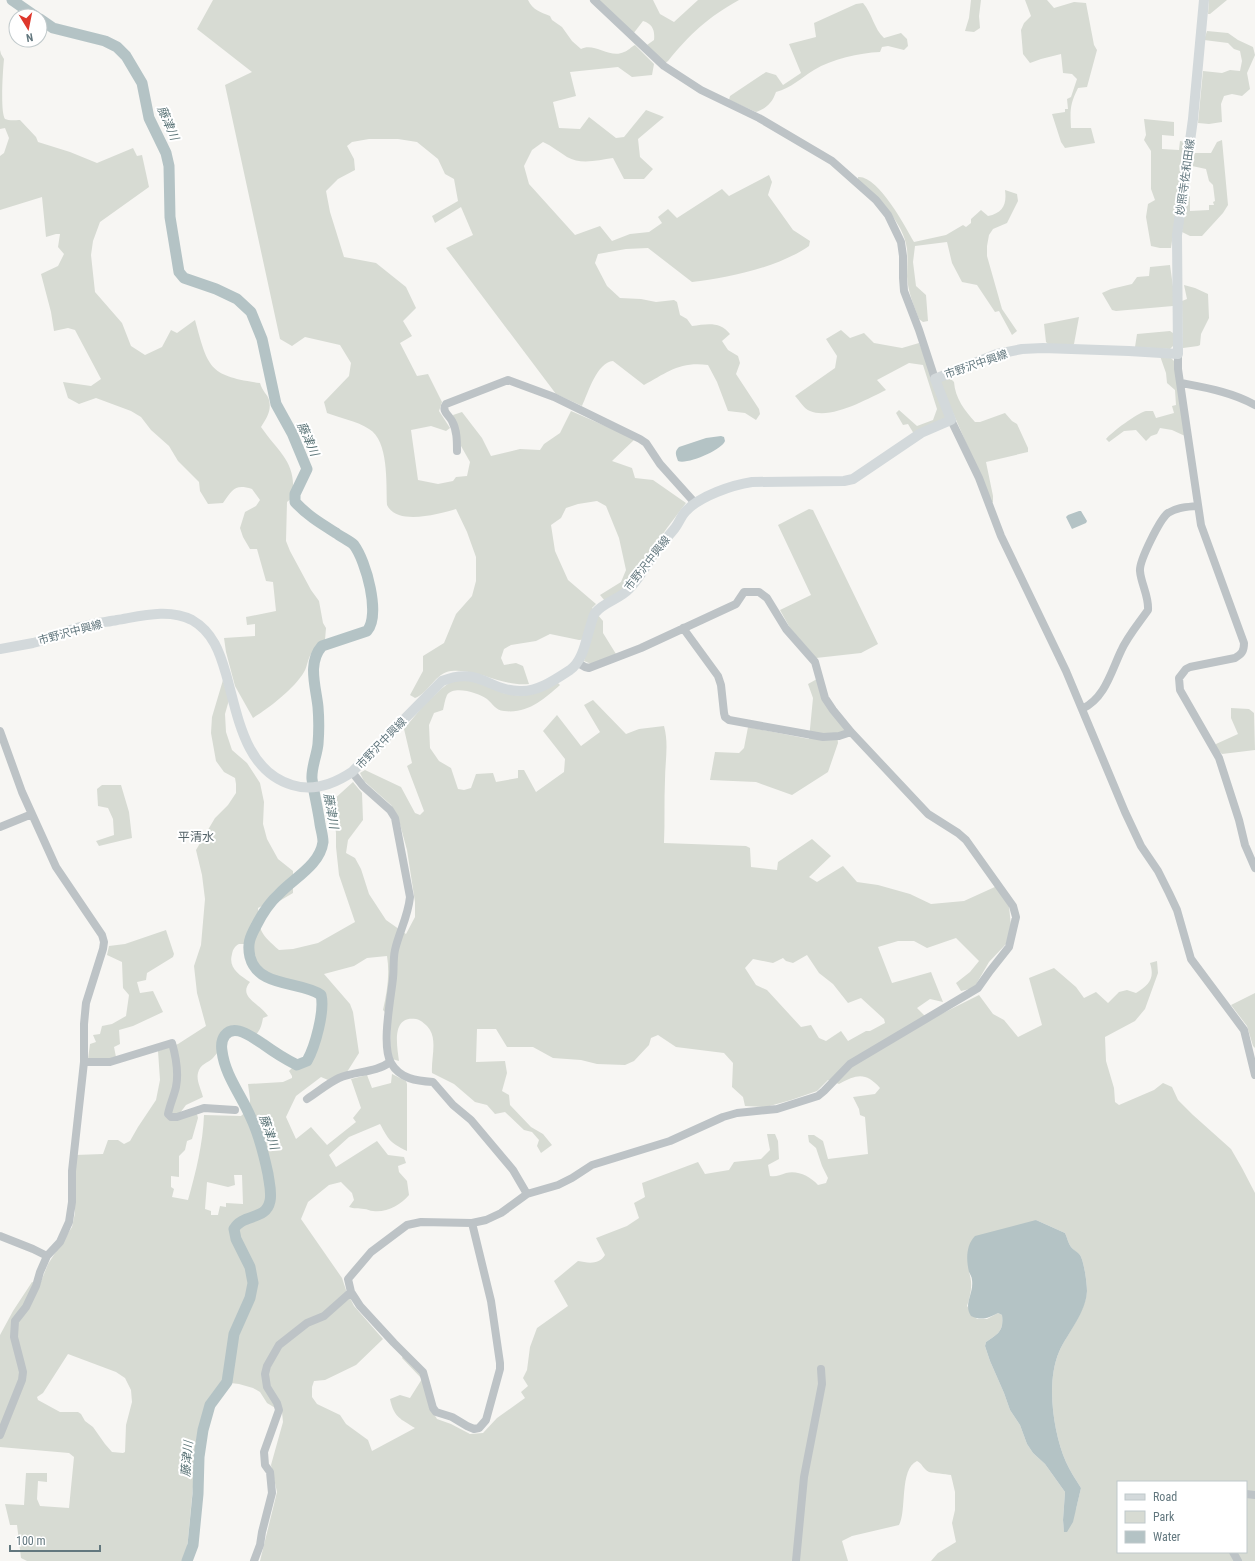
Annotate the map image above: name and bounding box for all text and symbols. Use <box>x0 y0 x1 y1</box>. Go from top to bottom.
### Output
north arrow <box>8 8 48 48</box>
text: N <box>25 30 34 44</box>
water label: 藤津川 <box>155 104 182 144</box>
street label: 妙照寺佐和田線 <box>1174 138 1197 216</box>
street label: 市野沢中興線 <box>943 348 1009 381</box>
water label: 藤津川 <box>294 420 323 460</box>
street label: 市野沢中興線 <box>622 533 673 593</box>
street label: 市野沢中興線 <box>37 618 104 647</box>
street label: 市野沢中興線 <box>354 715 409 772</box>
water label: 藤津川 <box>321 792 341 832</box>
district label: 平清水 <box>178 830 214 844</box>
water label: 藤津川 <box>257 1113 282 1153</box>
water label: 藤津川 <box>178 1438 196 1478</box>
legend <box>1117 1481 1247 1553</box>
text: Road <box>1153 1490 1177 1504</box>
text: Park <box>1153 1510 1175 1524</box>
scale bar <box>10 1527 100 1553</box>
text: Water <box>1153 1530 1181 1544</box>
text: 100 m <box>16 1534 46 1548</box>

